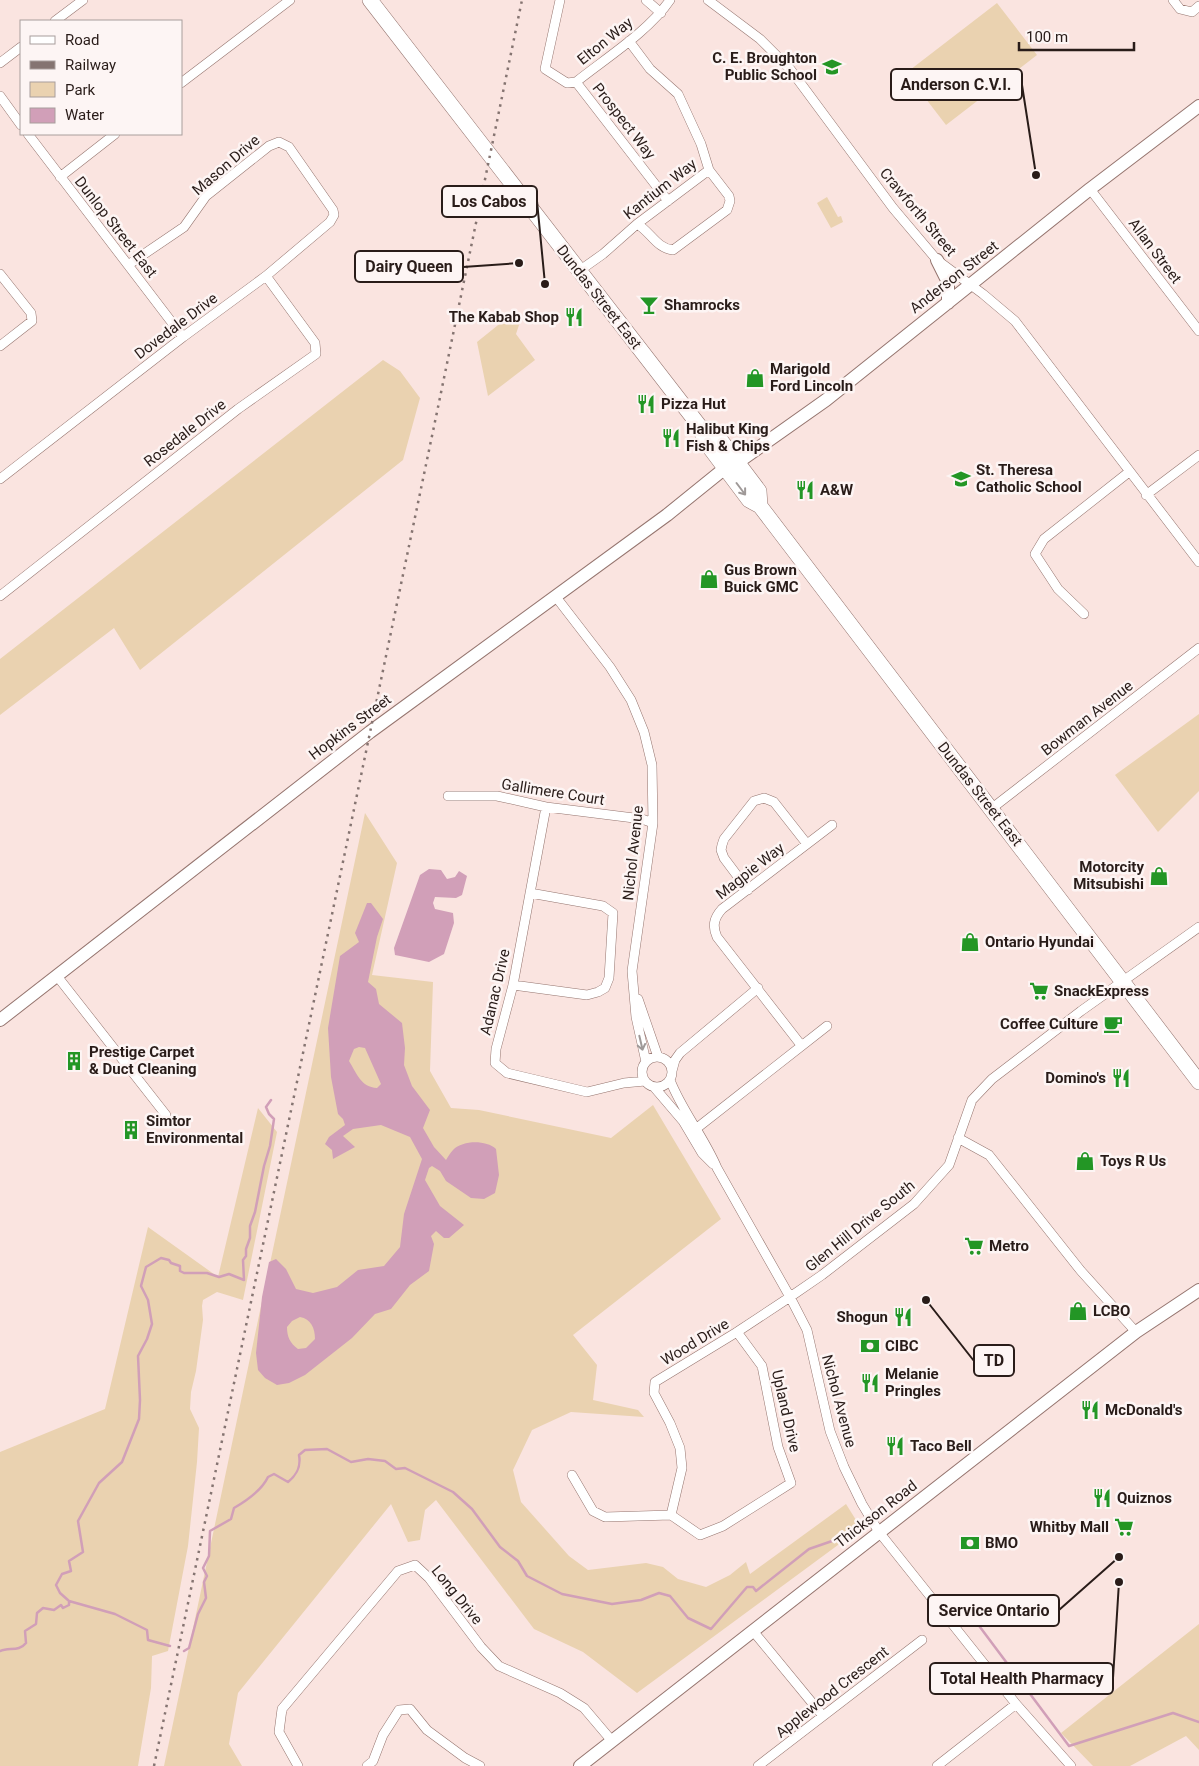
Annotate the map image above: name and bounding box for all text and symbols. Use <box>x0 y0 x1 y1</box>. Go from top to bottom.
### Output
street label: Elton Way <box>574 13 636 69</box>
legend <box>20 20 182 135</box>
scale bar <box>1019 20 1134 52</box>
text: 100 m <box>1026 28 1068 46</box>
text: Road <box>65 31 99 49</box>
place label: C. E. Broughton Public School <box>712 49 817 84</box>
text: Railway <box>65 56 116 74</box>
school or university icon: C. E. Broughton Public School <box>821 56 843 78</box>
callout: Anderson C.V.I. <box>891 69 1022 100</box>
text: Anderson C.V.I. <box>901 75 1012 94</box>
street label: Prospect Way <box>589 79 659 163</box>
text: Park <box>65 81 96 99</box>
text: Water <box>65 106 104 124</box>
street label: Mason Drive <box>189 131 263 199</box>
street label: Kantium Way <box>620 155 700 223</box>
street label: Crawforth Street <box>876 164 960 260</box>
street label: Dunlop Street East <box>71 173 161 281</box>
callout: Los Cabos <box>442 186 537 217</box>
text: Los Cabos <box>451 192 527 211</box>
street label: Allan Street <box>1125 215 1185 287</box>
street label: Anderson Street <box>906 237 1002 317</box>
street label: Dundas Street East <box>553 241 645 353</box>
callout: Dairy Queen <box>355 251 463 282</box>
text: Dairy Queen <box>365 257 453 276</box>
street label: Dovedale Drive <box>131 289 221 363</box>
bar icon: Shamrocks <box>638 294 660 316</box>
place label: Shamrocks <box>664 296 740 314</box>
restaurant icon: The Kabab Shop <box>563 306 585 328</box>
place label: The Kabab Shop <box>449 308 559 326</box>
place label: Marigold Ford Lincoln <box>770 360 853 395</box>
shop icon: Marigold Ford Lincoln <box>744 367 766 389</box>
restaurant icon: Pizza Hut <box>635 393 657 415</box>
street label: Rosedale Drive <box>140 395 230 471</box>
place label: Pizza Hut <box>661 395 726 413</box>
place label: Halibut King Fish & Chips <box>686 420 770 455</box>
restaurant icon: Halibut King Fish & Chips <box>660 427 682 449</box>
place label: St. Theresa Catholic School <box>976 461 1082 496</box>
school or university icon: St. Theresa Catholic School <box>950 468 972 490</box>
restaurant icon: A&W <box>794 479 816 501</box>
place label: A&W <box>820 481 853 499</box>
one-way arrow <box>736 482 747 495</box>
place label: Gus Brown Buick GMC <box>724 561 799 596</box>
shop icon: Gus Brown Buick GMC <box>698 568 720 590</box>
street label: Bowman Avenue <box>1038 677 1137 759</box>
street label: Hopkins Street <box>305 690 395 764</box>
street label: Dundas Street East <box>934 738 1026 850</box>
street label: Gallimere Court <box>500 775 606 809</box>
street label: Nichol Avenue <box>619 805 647 901</box>
street label: Magpie Way <box>712 839 788 903</box>
place label: Motorcity Mitsubishi <box>1073 858 1144 893</box>
shop icon: Motorcity Mitsubishi <box>1148 865 1170 887</box>
shop icon: Ontario Hyundai <box>959 931 981 953</box>
place label: Ontario Hyundai <box>985 933 1094 951</box>
street label: Adanac Drive <box>476 947 514 1037</box>
supermarket icon: SnackExpress <box>1028 980 1050 1002</box>
place label: SnackExpress <box>1054 982 1149 1000</box>
cafe icon: Coffee Culture <box>1102 1013 1124 1035</box>
place label: Coffee Culture <box>1000 1015 1098 1033</box>
one-way arrow <box>637 1034 647 1050</box>
place label: Prestige Carpet & Duct Cleaning <box>89 1043 197 1078</box>
building icon: Prestige Carpet & Duct Cleaning <box>63 1050 85 1072</box>
restaurant icon: Domino's <box>1110 1067 1132 1089</box>
place label: Domino's <box>1045 1069 1106 1087</box>
place label: Simtor Environmental <box>146 1112 243 1147</box>
building icon: Simtor Environmental <box>120 1119 142 1141</box>
shop icon: Toys R Us <box>1074 1150 1096 1172</box>
place label: Toys R Us <box>1100 1152 1167 1170</box>
street label: Glen Hill Drive South <box>802 1176 918 1276</box>
supermarket icon: Metro <box>963 1235 985 1257</box>
place label: Metro <box>989 1237 1029 1255</box>
shop icon: LCBO <box>1067 1300 1089 1322</box>
place label: LCBO <box>1093 1302 1130 1320</box>
restaurant icon: Shogun <box>892 1306 914 1328</box>
place label: Shogun <box>837 1308 888 1326</box>
street label: Wood Drive <box>658 1315 732 1369</box>
bank icon: CIBC <box>859 1335 881 1357</box>
place label: CIBC <box>885 1337 919 1355</box>
callout: TD <box>974 1345 1014 1376</box>
text: TD <box>984 1351 1004 1370</box>
street label: Nichol Avenue <box>818 1353 860 1449</box>
place label: Melanie Pringles <box>885 1365 941 1400</box>
street label: Upland Drive <box>768 1368 804 1454</box>
restaurant icon: Melanie Pringles <box>859 1372 881 1394</box>
restaurant icon: McDonald's <box>1079 1399 1101 1421</box>
place label: McDonald's <box>1105 1401 1183 1419</box>
restaurant icon: Taco Bell <box>884 1435 906 1457</box>
place label: Taco Bell <box>910 1437 972 1455</box>
street label: Thickson Road <box>831 1476 921 1552</box>
restaurant icon: Quiznos <box>1091 1487 1113 1509</box>
place label: Quiznos <box>1117 1489 1172 1507</box>
supermarket icon: Whitby Mall <box>1113 1516 1135 1538</box>
place label: Whitby Mall <box>1030 1518 1109 1536</box>
bank icon: BMO <box>959 1532 981 1554</box>
place label: BMO <box>985 1534 1018 1552</box>
street label: Long Drive <box>428 1562 486 1628</box>
callout: Service Ontario <box>928 1595 1059 1626</box>
text: Service Ontario <box>939 1601 1049 1620</box>
street label: Applewood Crescent <box>772 1642 892 1742</box>
callout: Total Health Pharmacy <box>930 1663 1113 1694</box>
text: Total Health Pharmacy <box>940 1669 1105 1688</box>

